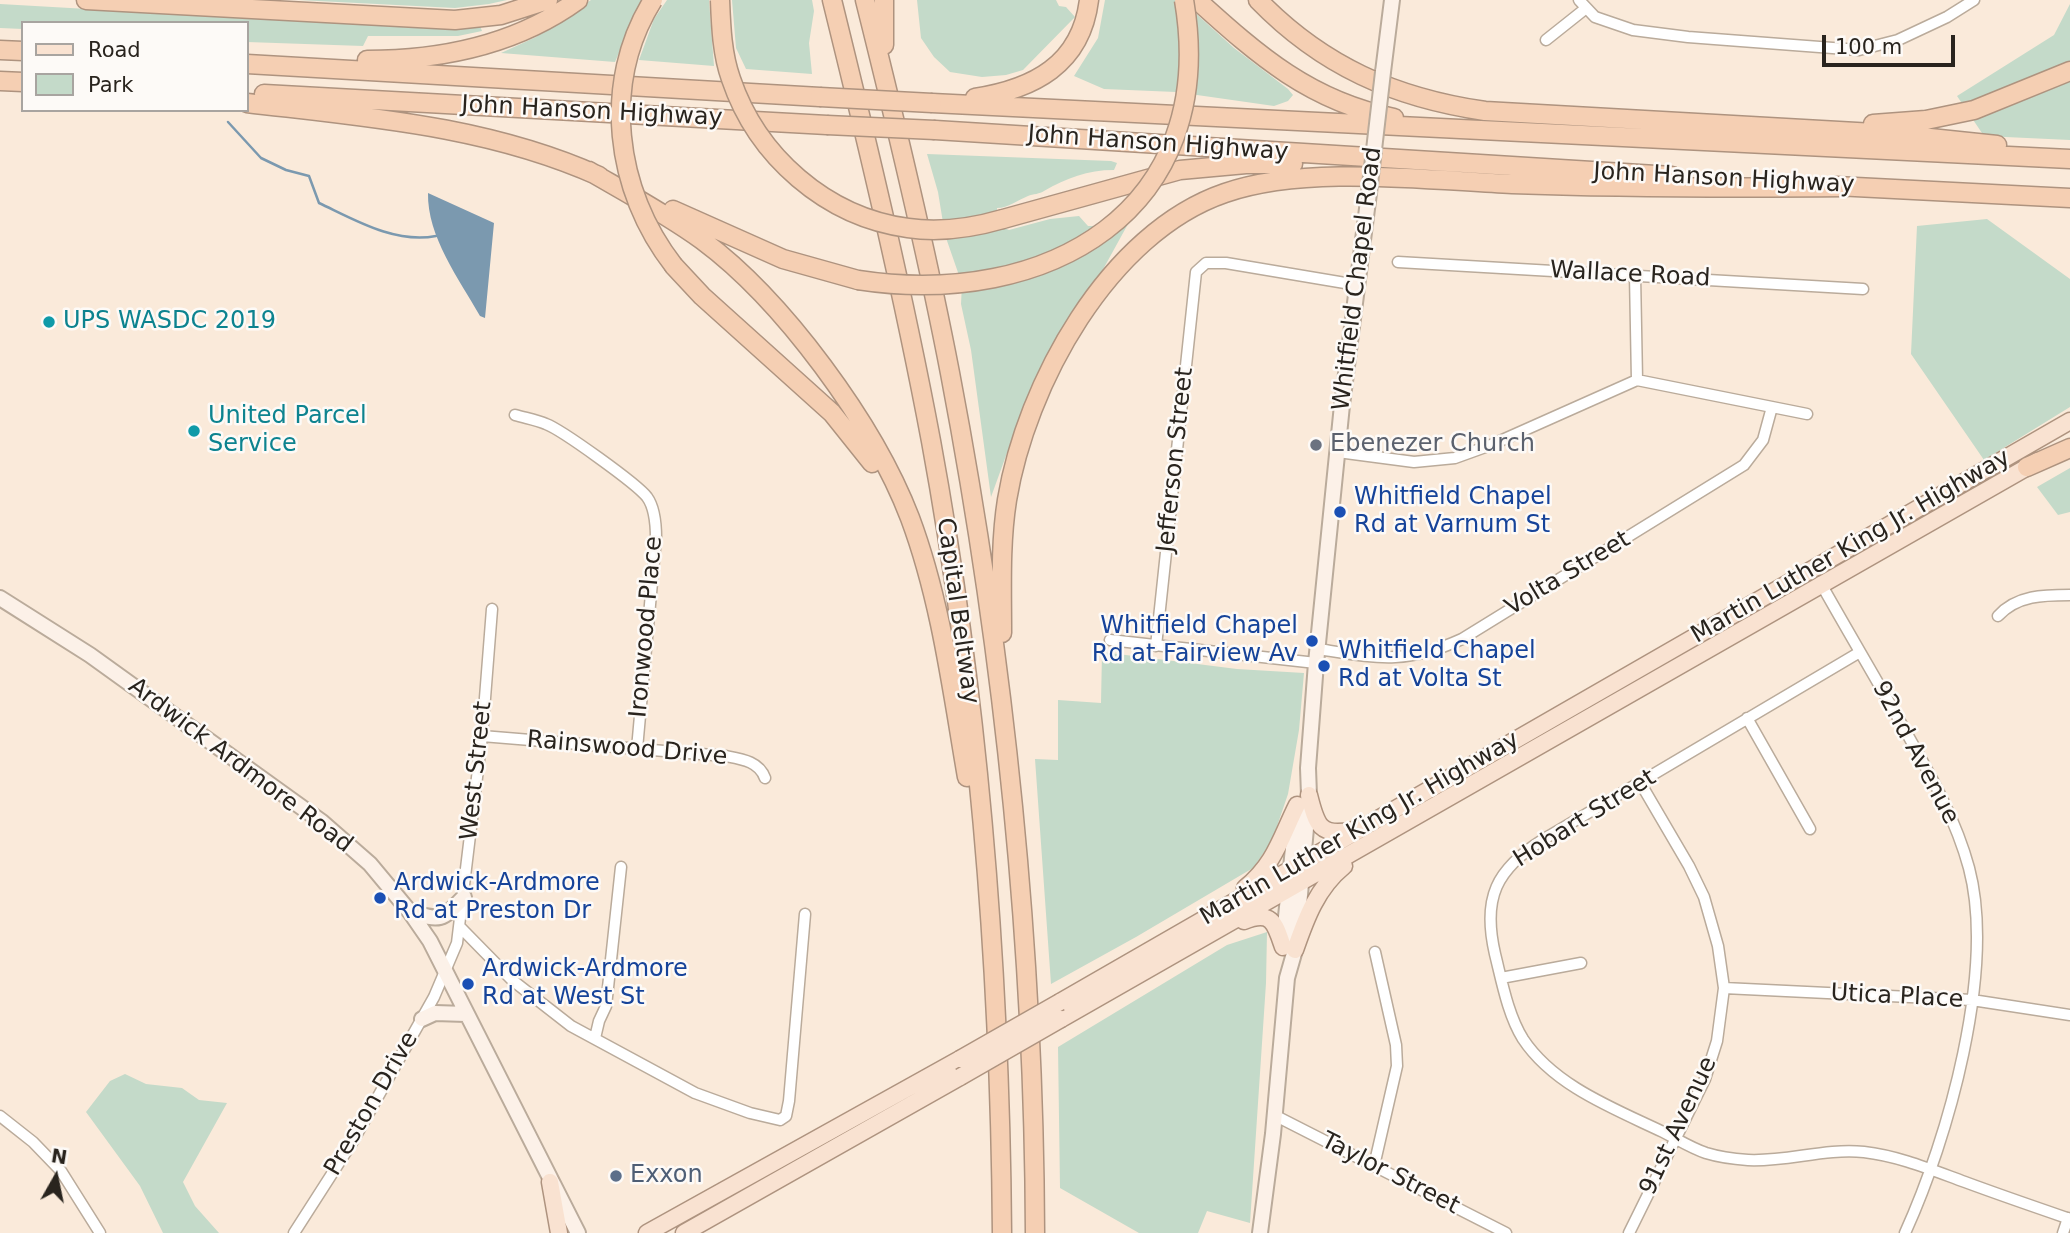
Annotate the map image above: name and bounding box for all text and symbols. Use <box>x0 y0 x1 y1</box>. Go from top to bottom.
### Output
legend <box>21 21 248 112</box>
scale bar <box>1825 21 1958 65</box>
text: 100 m <box>1835 35 1902 59</box>
text: Road <box>88 38 141 62</box>
text: Park <box>88 73 133 97</box>
street label: John Hanson Highway <box>461 91 723 133</box>
street label: John Hanson Highway <box>1027 121 1289 167</box>
street label: Whitfield Chapel Road <box>1328 145 1388 413</box>
street label: John Hanson Highway <box>1593 158 1855 200</box>
street label: Wallace Road <box>1549 256 1711 294</box>
place label: UPS WASDC 2019 <box>63 308 276 336</box>
marker: UPS WASDC 2019 <box>41 314 57 330</box>
street label: Jefferson Street <box>1152 366 1200 554</box>
place label: United Parcel Service <box>208 403 367 459</box>
marker: United Parcel Service <box>186 423 202 439</box>
place label: Ebenezer Church <box>1330 431 1535 459</box>
marker: Ebenezer Church <box>1308 437 1324 453</box>
street label: Martin Luther King Jr. Highway <box>1686 444 2016 650</box>
place label: Whitfield Chapel Rd at Varnum St <box>1354 484 1552 540</box>
marker: Whitfield Chapel Rd at Varnum St <box>1332 504 1348 520</box>
street label: Capital Beltway <box>930 516 984 706</box>
street label: Volta Street <box>1500 525 1636 623</box>
street label: Ironwood Place <box>625 535 669 719</box>
place label: Whitfield Chapel Rd at Fairview Av <box>1092 613 1298 669</box>
marker: Whitfield Chapel Rd at Fairview Av <box>1304 633 1320 649</box>
place label: Whitfield Chapel Rd at Volta St <box>1338 638 1536 694</box>
marker: Whitfield Chapel Rd at Volta St <box>1316 658 1332 674</box>
street label: Ardwick Ardmore Road <box>122 672 358 860</box>
street label: 92nd Avenue <box>1865 677 1965 829</box>
street label: West Street <box>455 700 499 842</box>
street label: Rainswood Drive <box>526 726 728 772</box>
street label: Martin Luther King Jr. Highway <box>1195 726 1525 932</box>
street label: Hobart Street <box>1508 764 1662 874</box>
place label: Ardwick-Ardmore Rd at Preston Dr <box>394 870 600 926</box>
marker: Ardwick-Ardmore Rd at Preston Dr <box>372 890 388 906</box>
place label: Ardwick-Ardmore Rd at West St <box>482 956 688 1012</box>
marker: Ardwick-Ardmore Rd at West St <box>460 976 476 992</box>
street label: Utica Place <box>1830 979 1964 1015</box>
street label: Preston Drive <box>319 1027 425 1181</box>
street label: 91st Avenue <box>1634 1052 1724 1200</box>
street label: Taylor Street <box>1316 1127 1464 1221</box>
north arrow <box>21 1142 91 1212</box>
text: N <box>50 1144 69 1168</box>
place label: Exxon <box>630 1162 703 1190</box>
marker: Exxon <box>608 1168 624 1184</box>

